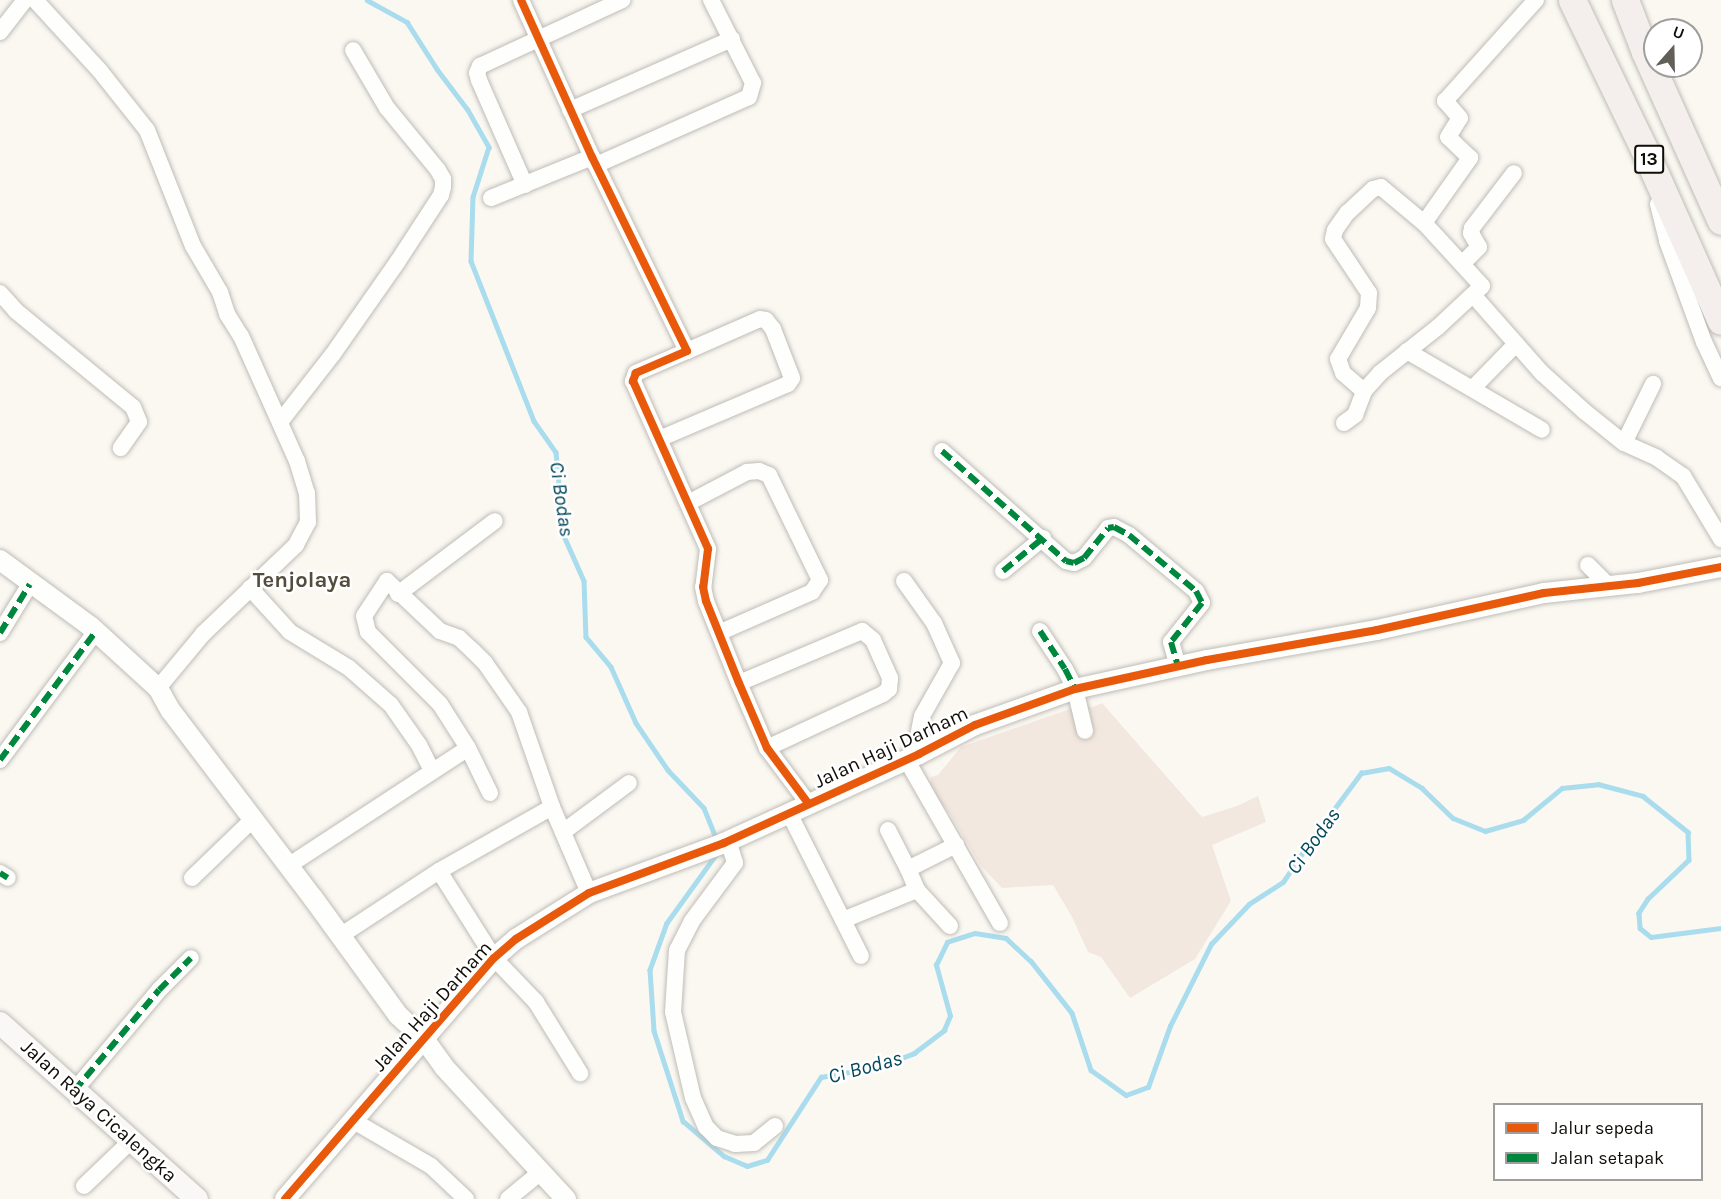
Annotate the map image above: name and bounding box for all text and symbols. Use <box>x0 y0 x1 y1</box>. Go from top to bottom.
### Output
north arrow <box>1643 18 1703 78</box>
text: U <box>1670 22 1687 43</box>
road number: 13 <box>1634 144 1664 174</box>
water label: Ci Bodas <box>544 460 580 538</box>
district label: Tenjolaya <box>253 568 351 594</box>
street label: Jalan Haji Darham <box>810 701 972 793</box>
water label: Ci Bodas <box>1281 803 1345 879</box>
street label: Jalan Haji Darham <box>367 936 497 1076</box>
street label: Jalan Raya Cicalengka <box>16 1035 182 1187</box>
water label: Ci Bodas <box>825 1045 905 1089</box>
legend <box>1493 1103 1703 1181</box>
text: Jalur sepeda <box>1551 1117 1654 1139</box>
text: Jalan setapak <box>1551 1147 1664 1169</box>

